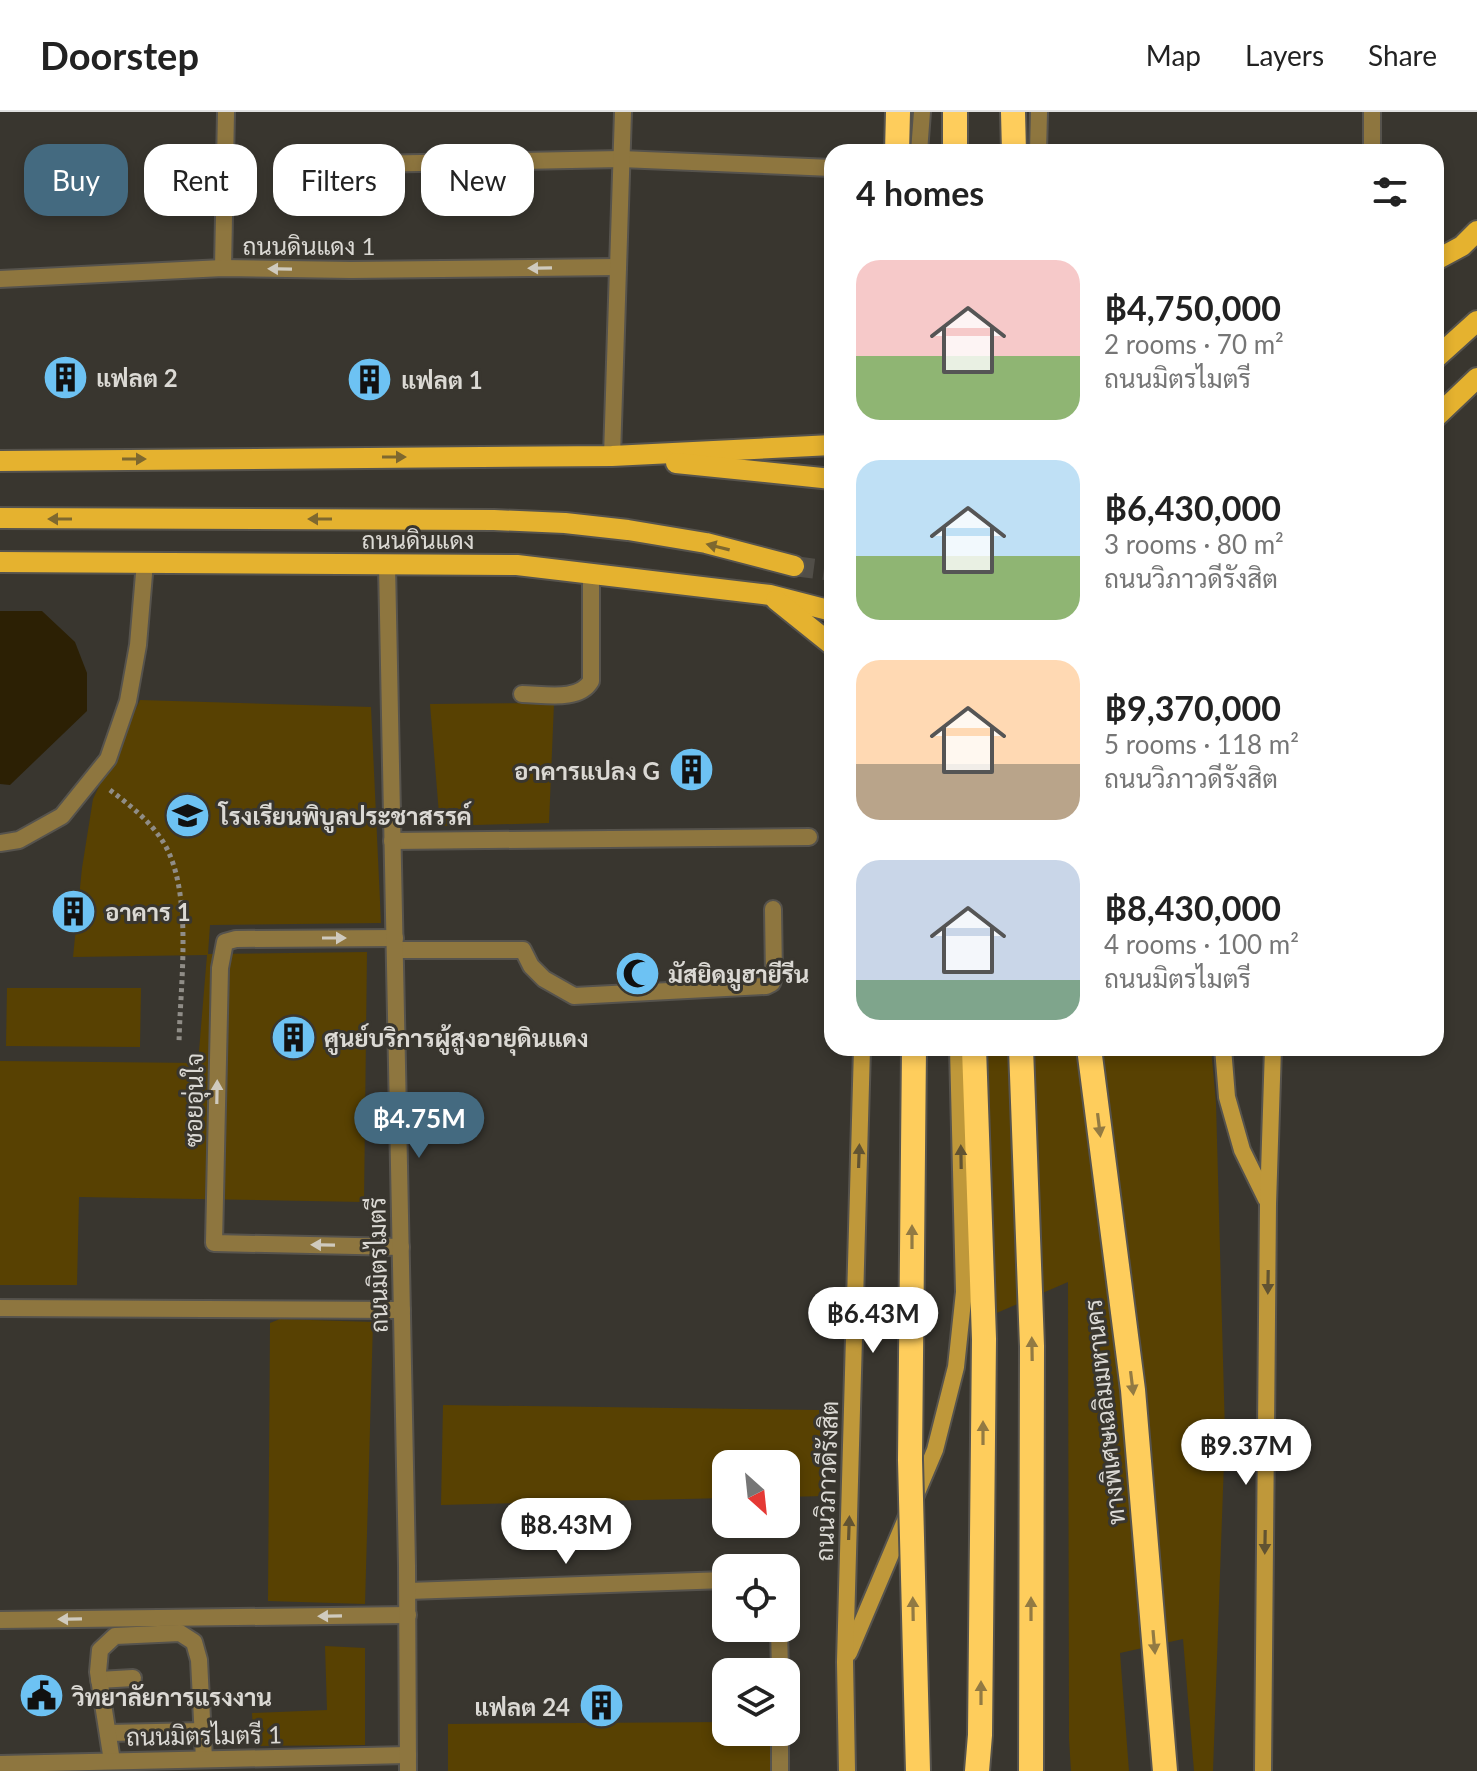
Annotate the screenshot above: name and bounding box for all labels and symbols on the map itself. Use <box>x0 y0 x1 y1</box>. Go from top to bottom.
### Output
street label: ถนนดินแดง 1 <box>242 231 376 260</box>
one-way arrow <box>527 262 552 274</box>
one-way arrow <box>267 263 292 275</box>
building icon: แฟลต 2 <box>41 353 89 401</box>
building icon: แฟลต 1 <box>346 355 394 403</box>
place label: แฟลต 2 <box>96 363 178 392</box>
place label: แฟลต 1 <box>401 365 483 394</box>
one-way arrow <box>382 451 407 464</box>
one-way arrow <box>122 453 147 465</box>
one-way arrow <box>47 513 72 525</box>
one-way arrow <box>307 513 332 525</box>
street label: ถนนดินแดง <box>361 525 475 554</box>
one-way arrow <box>706 540 731 552</box>
building icon: อาคารแปลง G <box>667 746 715 794</box>
place label: อาคารแปลง G <box>514 756 660 785</box>
school or university icon: โรงเรียนพิบูลประชาสรรค์ <box>164 791 212 839</box>
place label: โรงเรียนพิบูลประชาสรรค์ <box>217 801 473 833</box>
building icon: อาคาร 1 <box>50 887 98 935</box>
place label: อาคาร 1 <box>105 897 191 926</box>
one-way arrow <box>322 932 347 944</box>
mosque icon: มัสยิดมูฮายีรีน <box>613 949 661 997</box>
place label: มัสยิดมูฮายีรีน <box>668 959 809 991</box>
building icon: ศูนย์บริการผู้สูงอายุดินแดง <box>269 1013 317 1061</box>
place label: ศูนย์บริการผู้สูงอายุดินแดง <box>324 1023 588 1056</box>
street label: ซอยอุ่นใจ <box>178 1053 211 1148</box>
one-way arrow <box>211 1079 224 1104</box>
pin: ฿4.75M <box>354 1092 484 1160</box>
one-way arrow <box>1093 1113 1106 1138</box>
one-way arrow <box>852 1143 865 1168</box>
one-way arrow <box>954 1144 967 1169</box>
street label: ถนนมิตรไมตรี <box>361 1197 393 1333</box>
one-way arrow <box>906 1224 918 1249</box>
one-way arrow <box>310 1239 335 1252</box>
one-way arrow <box>1262 1270 1274 1295</box>
pin: ฿6.43M <box>808 1287 938 1355</box>
street label: ทางพิเศษเฉลิมมหานคร <box>1078 1298 1130 1526</box>
one-way arrow <box>1026 1336 1038 1361</box>
one-way arrow <box>1125 1371 1138 1396</box>
street label: ถนนวิภาวดีรังสิต <box>809 1400 843 1562</box>
pin: ฿9.37M <box>1181 1419 1311 1487</box>
one-way arrow <box>977 1420 989 1445</box>
north arrow <box>712 1450 800 1538</box>
pin: ฿8.43M <box>501 1498 631 1566</box>
one-way arrow <box>842 1515 855 1540</box>
one-way arrow <box>1259 1530 1271 1555</box>
one-way arrow <box>907 1596 919 1621</box>
one-way arrow <box>1025 1596 1037 1621</box>
one-way arrow <box>317 1610 342 1622</box>
one-way arrow <box>57 1613 82 1625</box>
one-way arrow <box>1148 1630 1161 1655</box>
public building icon: วิทยาลัยการแรงงาน <box>17 1672 65 1720</box>
one-way arrow <box>975 1680 987 1705</box>
place label: วิทยาลัยการแรงงาน <box>71 1682 272 1711</box>
building icon: แฟลต 24 <box>577 1682 625 1730</box>
place label: แฟลต 24 <box>474 1692 570 1721</box>
street label: ถนนมิตรไมตรี 1 <box>126 1719 282 1751</box>

